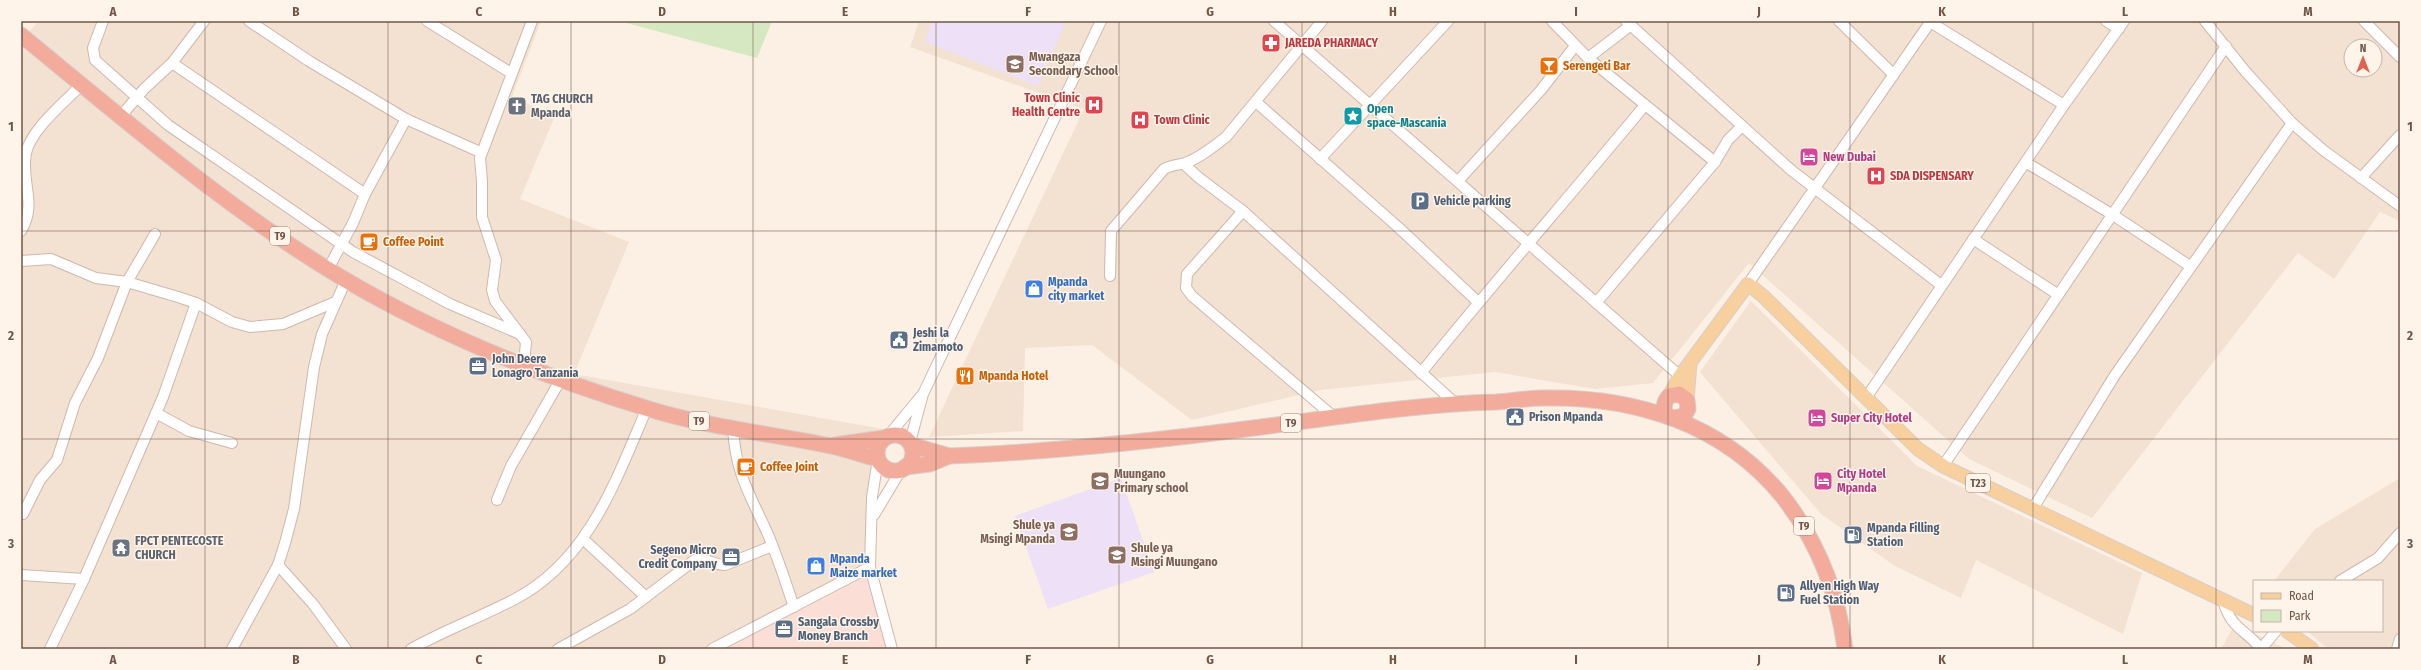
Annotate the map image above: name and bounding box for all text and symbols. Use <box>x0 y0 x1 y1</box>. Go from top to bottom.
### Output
text: A <box>108 4 117 19</box>
text: B <box>292 4 300 19</box>
text: C <box>476 4 483 19</box>
text: D <box>658 4 666 19</box>
text: E <box>842 4 848 19</box>
text: F <box>1025 4 1031 19</box>
text: G <box>1206 4 1214 19</box>
text: H <box>1389 4 1397 19</box>
text: I <box>1574 4 1578 19</box>
text: J <box>1756 4 1761 19</box>
text: K <box>1938 4 1946 19</box>
text: L <box>2122 4 2128 19</box>
text: M <box>2303 4 2313 19</box>
pharmacy icon: JAREDA PHARMACY <box>1260 32 1282 54</box>
place label: JAREDA PHARMACY <box>1284 36 1379 50</box>
north arrow <box>2343 38 2383 78</box>
text: N <box>2360 42 2366 55</box>
place label: Mwangaza Secondary School <box>1029 50 1119 78</box>
school or university icon: Mwangaza Secondary School <box>1004 53 1026 75</box>
bar icon: Serengeti Bar <box>1538 55 1560 77</box>
place label: Serengeti Bar <box>1563 59 1631 73</box>
place label: Town Clinic Health Centre <box>1012 91 1081 119</box>
place label: TAG CHURCH Mpanda <box>531 92 593 120</box>
hospital icon: Town Clinic Health Centre <box>1083 94 1105 116</box>
church icon: TAG CHURCH Mpanda <box>506 95 528 117</box>
place label: Open space-Mascania <box>1367 102 1446 130</box>
place icon: Open space-Mascania <box>1342 105 1364 127</box>
hospital icon: Town Clinic <box>1129 109 1151 131</box>
place label: Town Clinic <box>1154 113 1211 127</box>
text: 1 <box>8 119 14 134</box>
text: 1 <box>2407 119 2413 134</box>
hotel icon: New Dubai <box>1798 146 1820 168</box>
place label: New Dubai <box>1823 150 1876 164</box>
hospital icon: SDA DISPENSARY <box>1865 165 1887 187</box>
place label: SDA DISPENSARY <box>1890 169 1974 183</box>
parking icon: Vehicle parking <box>1409 190 1431 212</box>
place label: Vehicle parking <box>1433 194 1511 208</box>
road number: T9 <box>270 227 290 245</box>
cafe icon: Coffee Point <box>358 231 380 253</box>
place label: Coffee Point <box>383 235 445 249</box>
place label: Mpanda city market <box>1048 275 1105 303</box>
shop icon: Mpanda city market <box>1023 278 1045 300</box>
place label: Jeshi la Zimamoto <box>912 326 964 354</box>
text: 2 <box>7 328 14 343</box>
text: 2 <box>2406 328 2413 343</box>
public building icon: Jeshi la Zimamoto <box>888 329 910 351</box>
place label: John Deere Lonagro Tanzania <box>491 352 579 380</box>
office icon: John Deere Lonagro Tanzania <box>467 355 489 377</box>
restaurant icon: Mpanda Hotel <box>954 365 976 387</box>
place label: Mpanda Hotel <box>979 369 1049 383</box>
public building icon: Prison Mpanda <box>1504 406 1526 428</box>
hotel icon: Super City Hotel <box>1806 407 1828 429</box>
place label: Prison Mpanda <box>1529 410 1603 424</box>
place label: Super City Hotel <box>1831 411 1912 425</box>
road number: T9 <box>689 412 709 430</box>
road number: T9 <box>1281 414 1301 432</box>
cafe icon: Coffee Joint <box>735 456 757 478</box>
place label: Coffee Joint <box>760 460 819 474</box>
place label: Muungano Primary school <box>1114 467 1189 495</box>
place label: City Hotel Mpanda <box>1837 467 1887 495</box>
school or university icon: Muungano Primary school <box>1089 470 1111 492</box>
hotel icon: City Hotel Mpanda <box>1812 470 1834 492</box>
road number: T23 <box>1966 474 1990 492</box>
road number: T9 <box>1794 517 1814 535</box>
place label: Shule ya Msingi Mpanda <box>980 518 1055 546</box>
school or university icon: Shule ya Msingi Mpanda <box>1058 521 1080 543</box>
place label: Mpanda Filling Station <box>1867 521 1939 549</box>
fuel station icon: Mpanda Filling Station <box>1842 524 1864 546</box>
place label: FPCT PENTECOSTE CHURCH <box>135 534 224 562</box>
text: 3 <box>7 536 14 551</box>
text: 3 <box>2406 536 2413 551</box>
temple icon: FPCT PENTECOSTE CHURCH <box>110 537 132 559</box>
place label: Shule ya Msingi Muungano <box>1131 541 1218 569</box>
place label: Segeno Micro Credit Company <box>638 543 718 571</box>
school or university icon: Shule ya Msingi Muungano <box>1106 544 1128 566</box>
office icon: Segeno Micro Credit Company <box>720 546 742 568</box>
place label: Mpanda Maize market <box>830 552 898 580</box>
shop icon: Mpanda Maize market <box>805 555 827 577</box>
place label: Allyen High Way Fuel Station <box>1799 579 1879 607</box>
legend <box>2253 580 2383 632</box>
fuel station icon: Allyen High Way Fuel Station <box>1775 582 1797 604</box>
text: Road <box>2289 589 2314 603</box>
text: Park <box>2289 609 2311 623</box>
place label: Sangala Crossby Money Branch <box>798 615 879 643</box>
office icon: Sangala Crossby Money Branch <box>773 618 795 640</box>
text: A <box>108 652 117 667</box>
text: B <box>292 652 300 667</box>
text: C <box>476 652 483 667</box>
text: D <box>658 652 666 667</box>
text: E <box>842 652 848 667</box>
text: F <box>1025 652 1031 667</box>
text: G <box>1206 652 1214 667</box>
text: H <box>1389 652 1397 667</box>
text: I <box>1574 652 1578 667</box>
text: J <box>1756 652 1761 667</box>
text: K <box>1938 652 1946 667</box>
text: L <box>2122 652 2128 667</box>
text: M <box>2303 652 2313 667</box>

